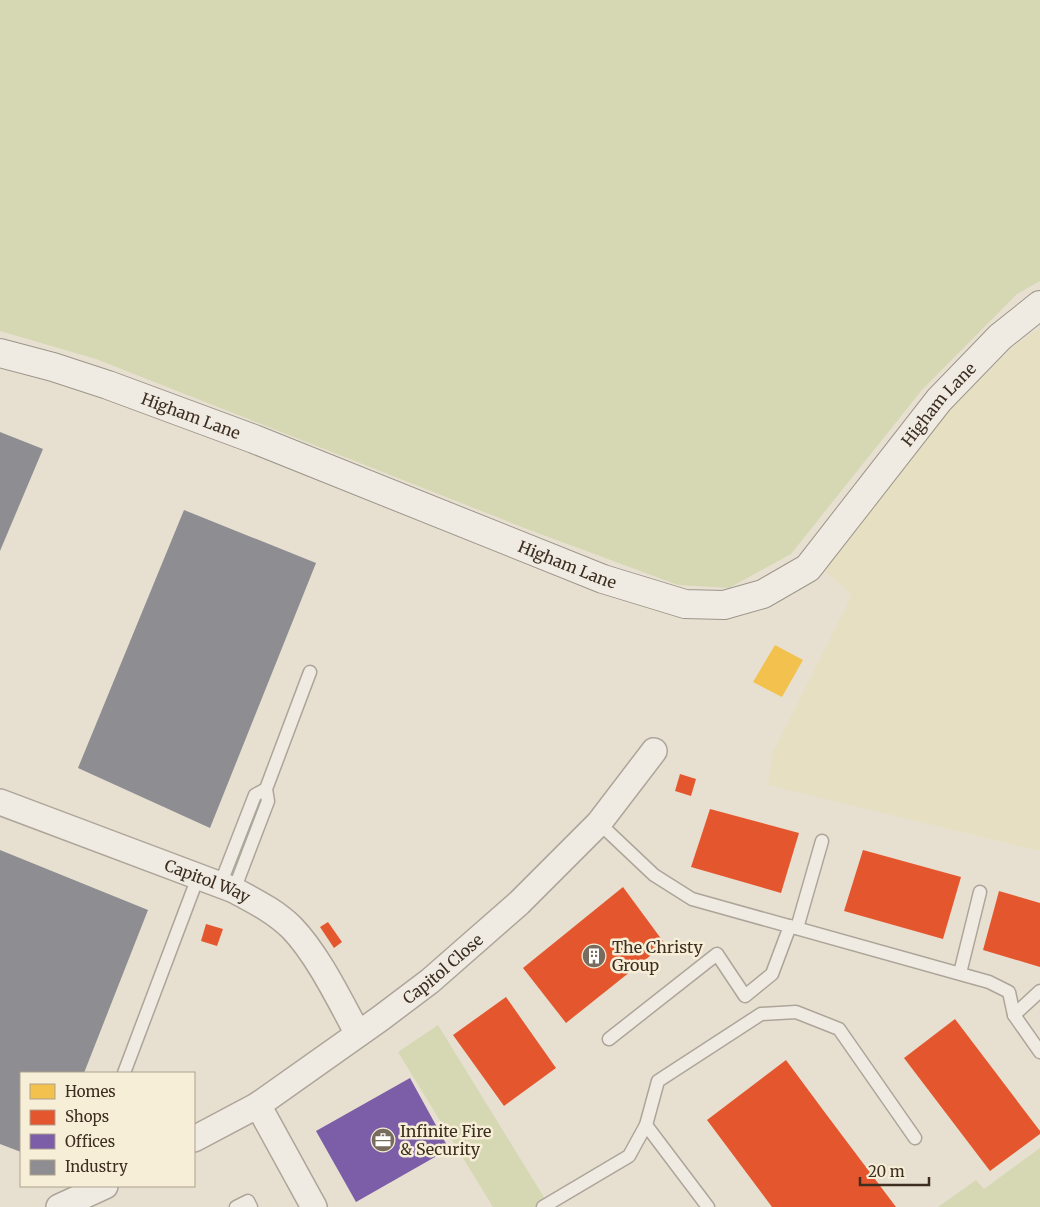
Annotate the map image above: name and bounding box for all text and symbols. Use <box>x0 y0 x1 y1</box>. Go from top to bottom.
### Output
street label: Higham Lane <box>897 358 980 450</box>
street label: Higham Lane <box>139 388 243 443</box>
street label: Higham Lane <box>515 536 619 593</box>
street label: Capitol Way <box>162 855 255 907</box>
street label: Capitol Close <box>399 929 487 1008</box>
place label: The Christy Group <box>612 937 703 975</box>
building icon: The Christy Group <box>581 943 607 969</box>
legend <box>20 1072 195 1187</box>
text: Homes <box>65 1082 116 1101</box>
text: Shops <box>65 1107 109 1126</box>
place label: Infinite Fire & Security <box>400 1121 491 1159</box>
office icon: Infinite Fire & Security <box>370 1127 396 1153</box>
text: Offices <box>65 1132 115 1151</box>
scale bar <box>860 1154 929 1186</box>
text: Industry <box>65 1157 128 1176</box>
text: 20 m <box>868 1162 905 1181</box>

